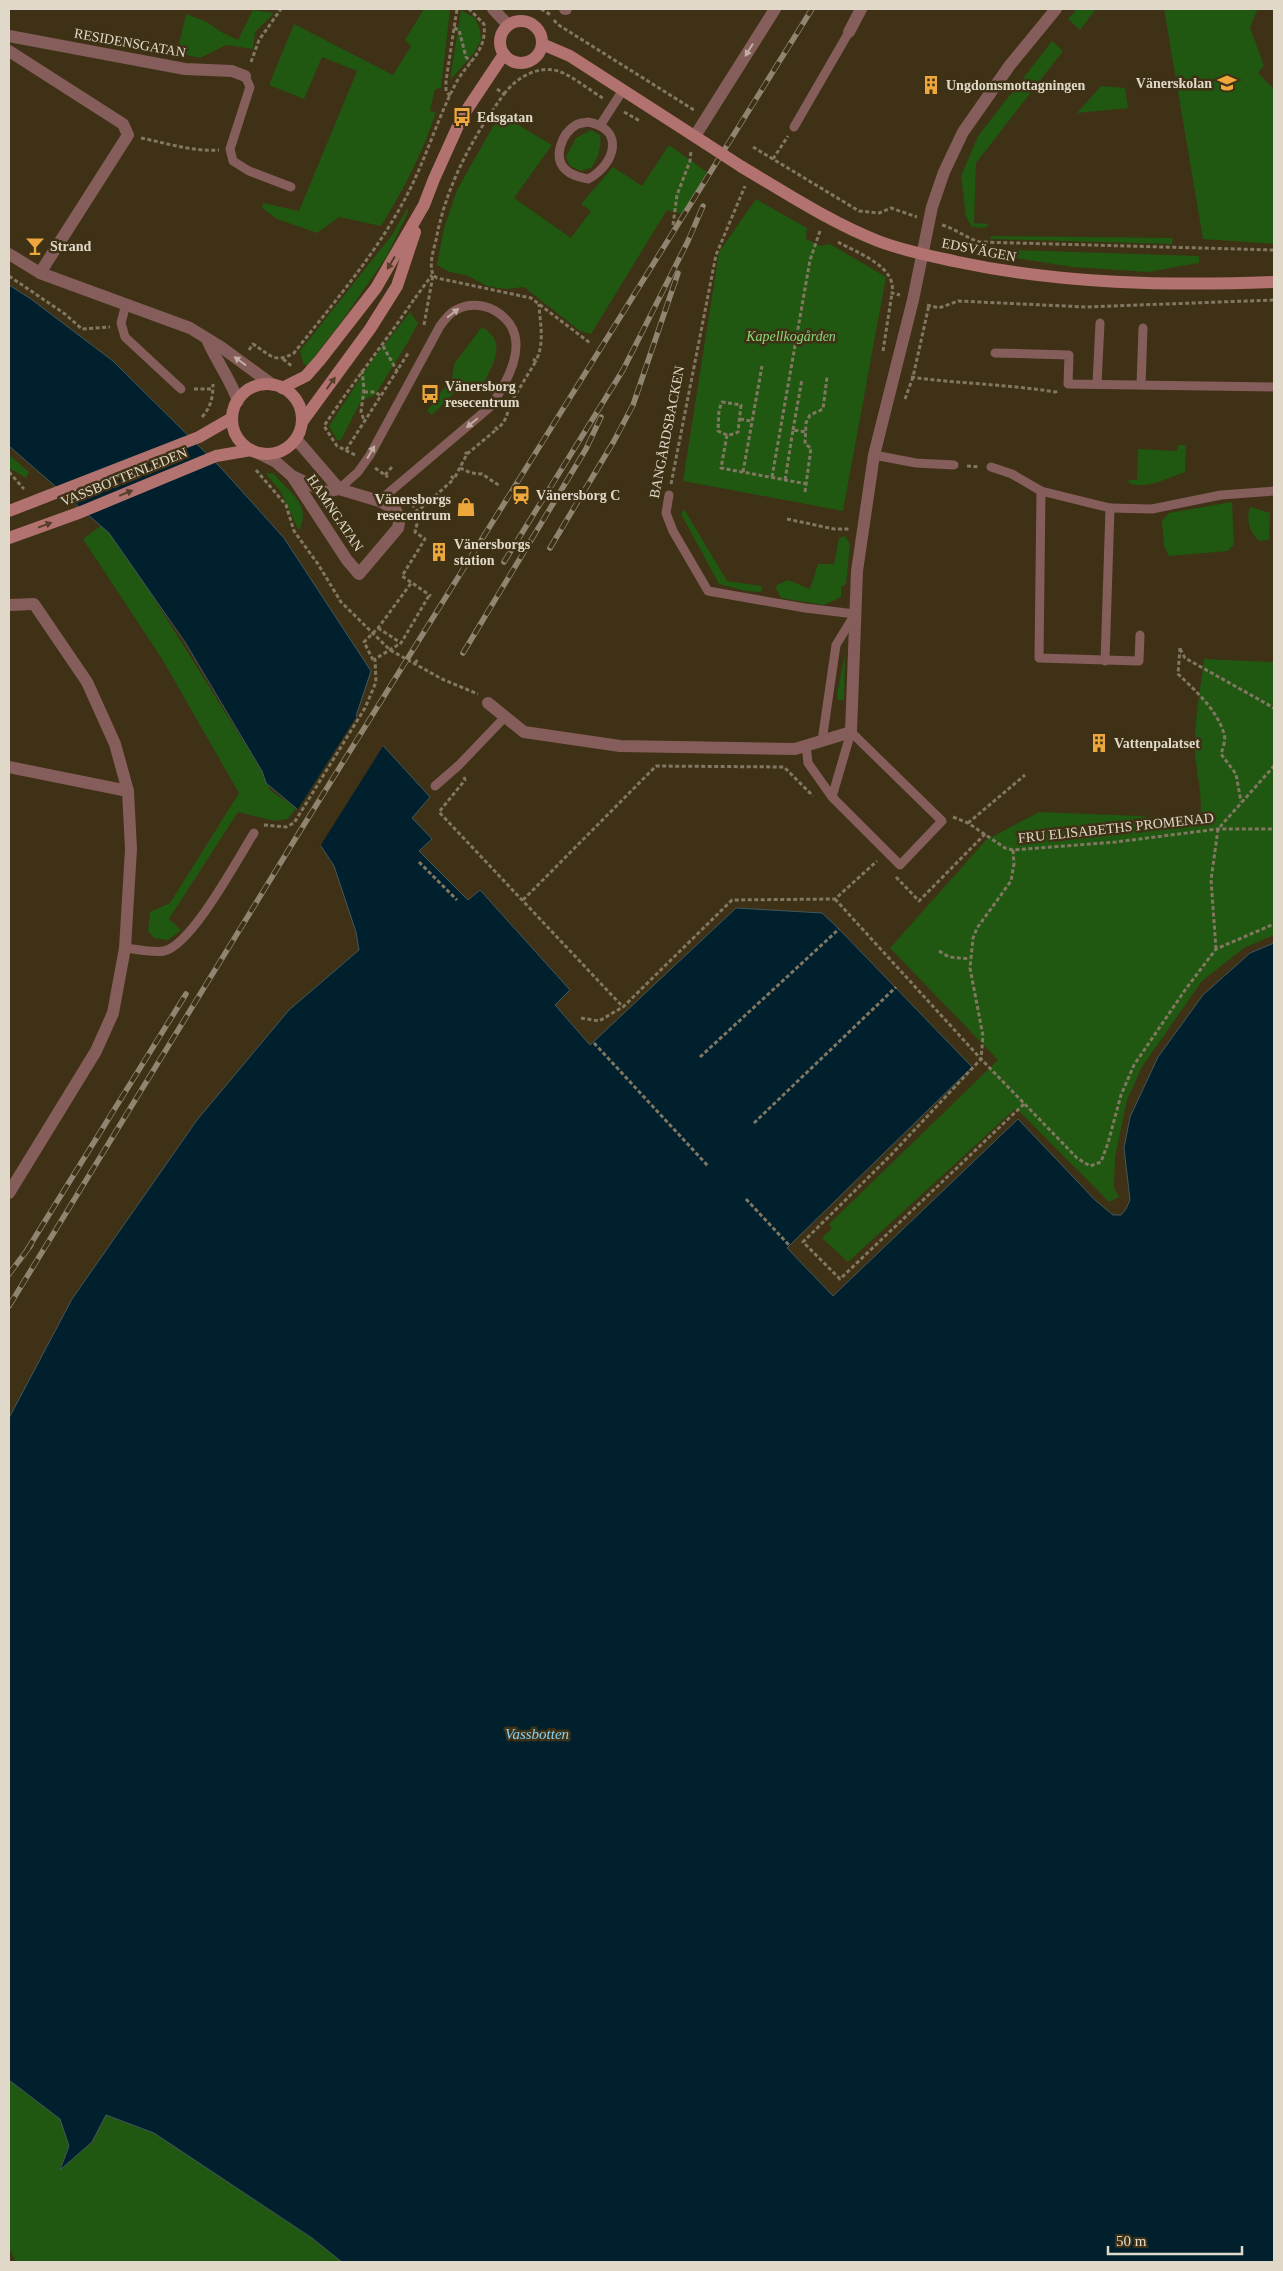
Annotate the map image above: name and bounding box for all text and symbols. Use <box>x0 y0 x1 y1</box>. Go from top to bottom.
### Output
street label: RESIDENSGATAN <box>73 26 187 60</box>
one-way arrow <box>744 43 753 57</box>
school or university icon: Vänerskolan <box>1216 72 1238 94</box>
building icon: Ungdomsmottagningen <box>920 74 942 96</box>
place label: Vänerskolan <box>1136 76 1212 91</box>
place label: Ungdomsmottagningen <box>946 78 1085 93</box>
bus stop icon: Edsgatan <box>451 106 473 128</box>
place label: Edsgatan <box>477 110 533 125</box>
street label: EDSVÄGEN <box>941 234 1018 265</box>
bar icon: Strand <box>24 235 46 257</box>
place label: Strand <box>50 239 91 254</box>
one-way arrow <box>386 256 395 269</box>
one-way arrow <box>446 308 459 319</box>
park label: Kapellkogården <box>745 329 836 344</box>
one-way arrow <box>234 356 247 367</box>
street label: BANGÅRDSBACKEN <box>647 365 687 499</box>
one-way arrow <box>326 376 336 390</box>
place label: Vänersborg resecentrum <box>445 379 520 410</box>
bus stop icon: Vänersborg resecentrum <box>419 383 441 405</box>
one-way arrow <box>466 417 478 429</box>
street label: VASSBOTTENLEDEN <box>59 445 189 509</box>
one-way arrow <box>366 446 375 459</box>
street label: HAMNGATAN <box>304 472 366 554</box>
station icon: Vänersborg C <box>510 484 532 506</box>
place label: Vänersborg C <box>536 488 620 503</box>
one-way arrow <box>119 489 134 497</box>
place label: Vänersborgs resecentrum <box>375 492 452 523</box>
shop icon: Vänersborgs resecentrum <box>455 496 477 518</box>
one-way arrow <box>38 521 53 529</box>
place label: Vänersborgs station <box>454 537 531 568</box>
building icon: Vänersborgs station <box>428 541 450 563</box>
building icon: Vattenpalatset <box>1088 732 1110 754</box>
place label: Vattenpalatset <box>1114 736 1200 751</box>
street label: FRU ELISABETHS PROMENAD <box>1017 810 1215 846</box>
water label: Vassbotten <box>505 1726 569 1742</box>
scale bar <box>1108 2224 1242 2256</box>
text: 50 m <box>1116 2233 1147 2249</box>

